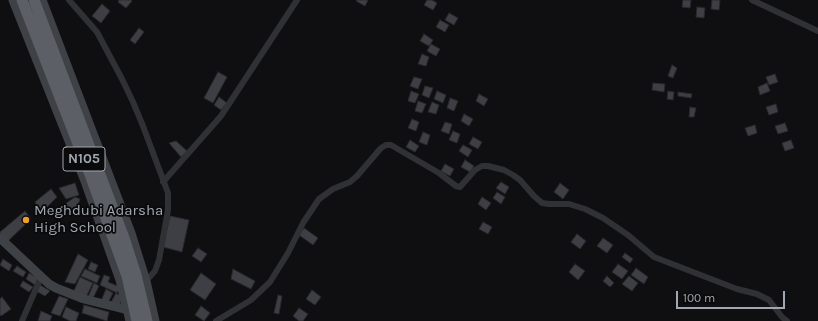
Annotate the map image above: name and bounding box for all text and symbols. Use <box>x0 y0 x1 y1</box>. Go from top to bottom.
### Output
road number: N105 <box>63 147 105 171</box>
place label: Meghdubi Adarsha High School <box>34 202 163 237</box>
marker: Meghdubi Adarsha High School <box>21 215 31 225</box>
scale bar <box>678 283 787 309</box>
text: 100 m <box>683 291 715 305</box>

